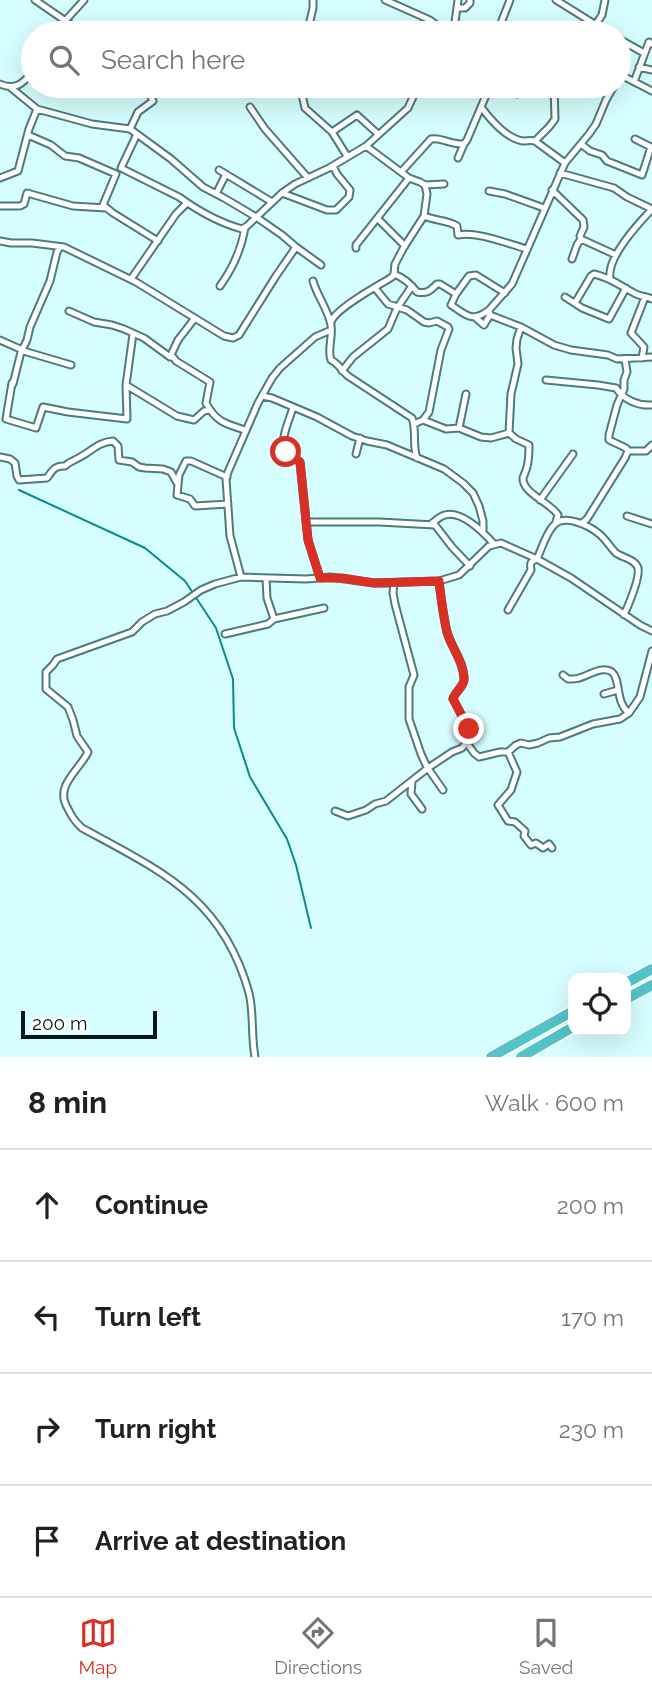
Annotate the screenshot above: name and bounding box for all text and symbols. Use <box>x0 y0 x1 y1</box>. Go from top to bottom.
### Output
search box <box>21 21 631 98</box>
icon: search <box>45 41 83 79</box>
text: Search here <box>101 45 245 75</box>
route start <box>270 436 301 467</box>
route end <box>453 713 484 744</box>
map controls <box>568 973 631 1036</box>
button: locate <box>568 973 631 1036</box>
scale bar <box>21 1008 158 1040</box>
text: 200 m <box>32 1012 87 1034</box>
text: 8 min <box>28 1085 107 1120</box>
text: Walk · 600 m <box>485 1089 624 1116</box>
icon: ahead <box>28 1186 66 1224</box>
text: Continue <box>95 1190 208 1220</box>
text: 200 m <box>557 1192 624 1219</box>
icon: left <box>28 1298 66 1336</box>
text: Turn left <box>95 1302 201 1332</box>
text: 170 m <box>561 1304 624 1331</box>
icon: right <box>28 1410 66 1448</box>
text: Turn right <box>95 1414 216 1444</box>
text: 230 m <box>559 1416 624 1443</box>
icon: arrive <box>28 1522 66 1560</box>
text: Arrive at destination <box>95 1526 346 1556</box>
tab: Map <box>79 1614 117 1678</box>
tab: Directions <box>274 1614 362 1678</box>
tab: Saved <box>519 1614 573 1678</box>

